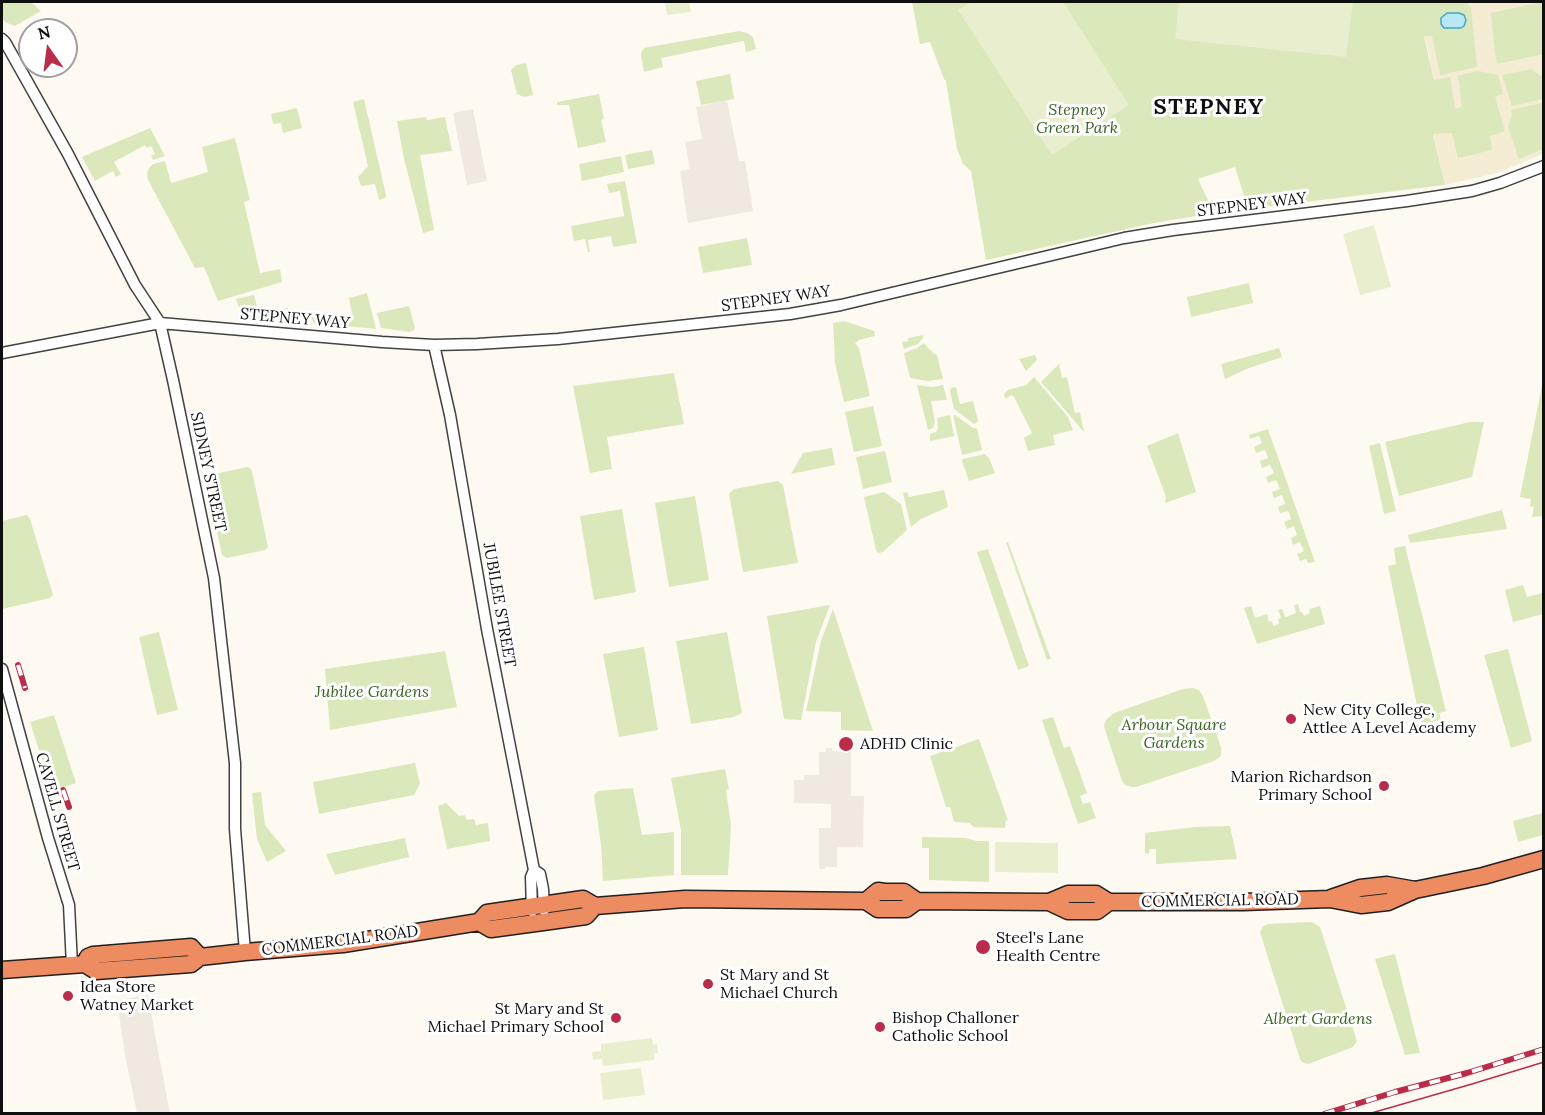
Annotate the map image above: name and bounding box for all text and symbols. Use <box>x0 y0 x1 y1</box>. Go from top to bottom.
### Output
north arrow <box>18 18 78 78</box>
text: N <box>36 21 53 44</box>
district label: STEPNEY <box>1154 95 1264 121</box>
park label: Stepney Green Park <box>1036 100 1118 138</box>
street label: STEPNEY WAY <box>1196 189 1308 221</box>
street label: STEPNEY WAY <box>720 282 832 316</box>
street label: STEPNEY WAY <box>239 305 351 333</box>
street label: SIDNEY STREET <box>186 410 230 534</box>
street label: JUBILEE STREET <box>479 541 519 669</box>
park label: Jubilee Gardens <box>315 682 429 702</box>
place label: New City College, Attlee A Level Academy <box>1303 700 1476 738</box>
marker: New City College, Attlee A Level Academy <box>1284 712 1298 726</box>
park label: Arbour Square Gardens <box>1121 715 1227 753</box>
place label: ADHD Clinic <box>860 734 953 754</box>
marker: ADHD Clinic <box>837 735 855 753</box>
street label: CAVELL STREET <box>31 750 83 874</box>
place label: Marion Richardson Primary School <box>1231 767 1372 805</box>
marker: Marion Richardson Primary School <box>1377 779 1391 793</box>
street label: COMMERCIAL ROAD <box>1141 890 1299 912</box>
street label: COMMERCIAL ROAD <box>261 922 419 960</box>
place label: Steel's Lane Health Centre <box>996 928 1100 966</box>
marker: Steel's Lane Health Centre <box>974 938 992 956</box>
place label: St Mary and St Michael Church <box>720 965 838 1003</box>
place label: Idea Store Watney Market <box>80 977 194 1015</box>
marker: St Mary and St Michael Church <box>701 977 715 991</box>
marker: Idea Store Watney Market <box>61 989 75 1003</box>
place label: St Mary and St Michael Primary School <box>427 999 604 1037</box>
place label: Bishop Challoner Catholic School <box>892 1008 1019 1046</box>
park label: Albert Gardens <box>1264 1009 1372 1029</box>
marker: St Mary and St Michael Primary School <box>609 1011 623 1025</box>
marker: Bishop Challoner Catholic School <box>873 1020 887 1034</box>

